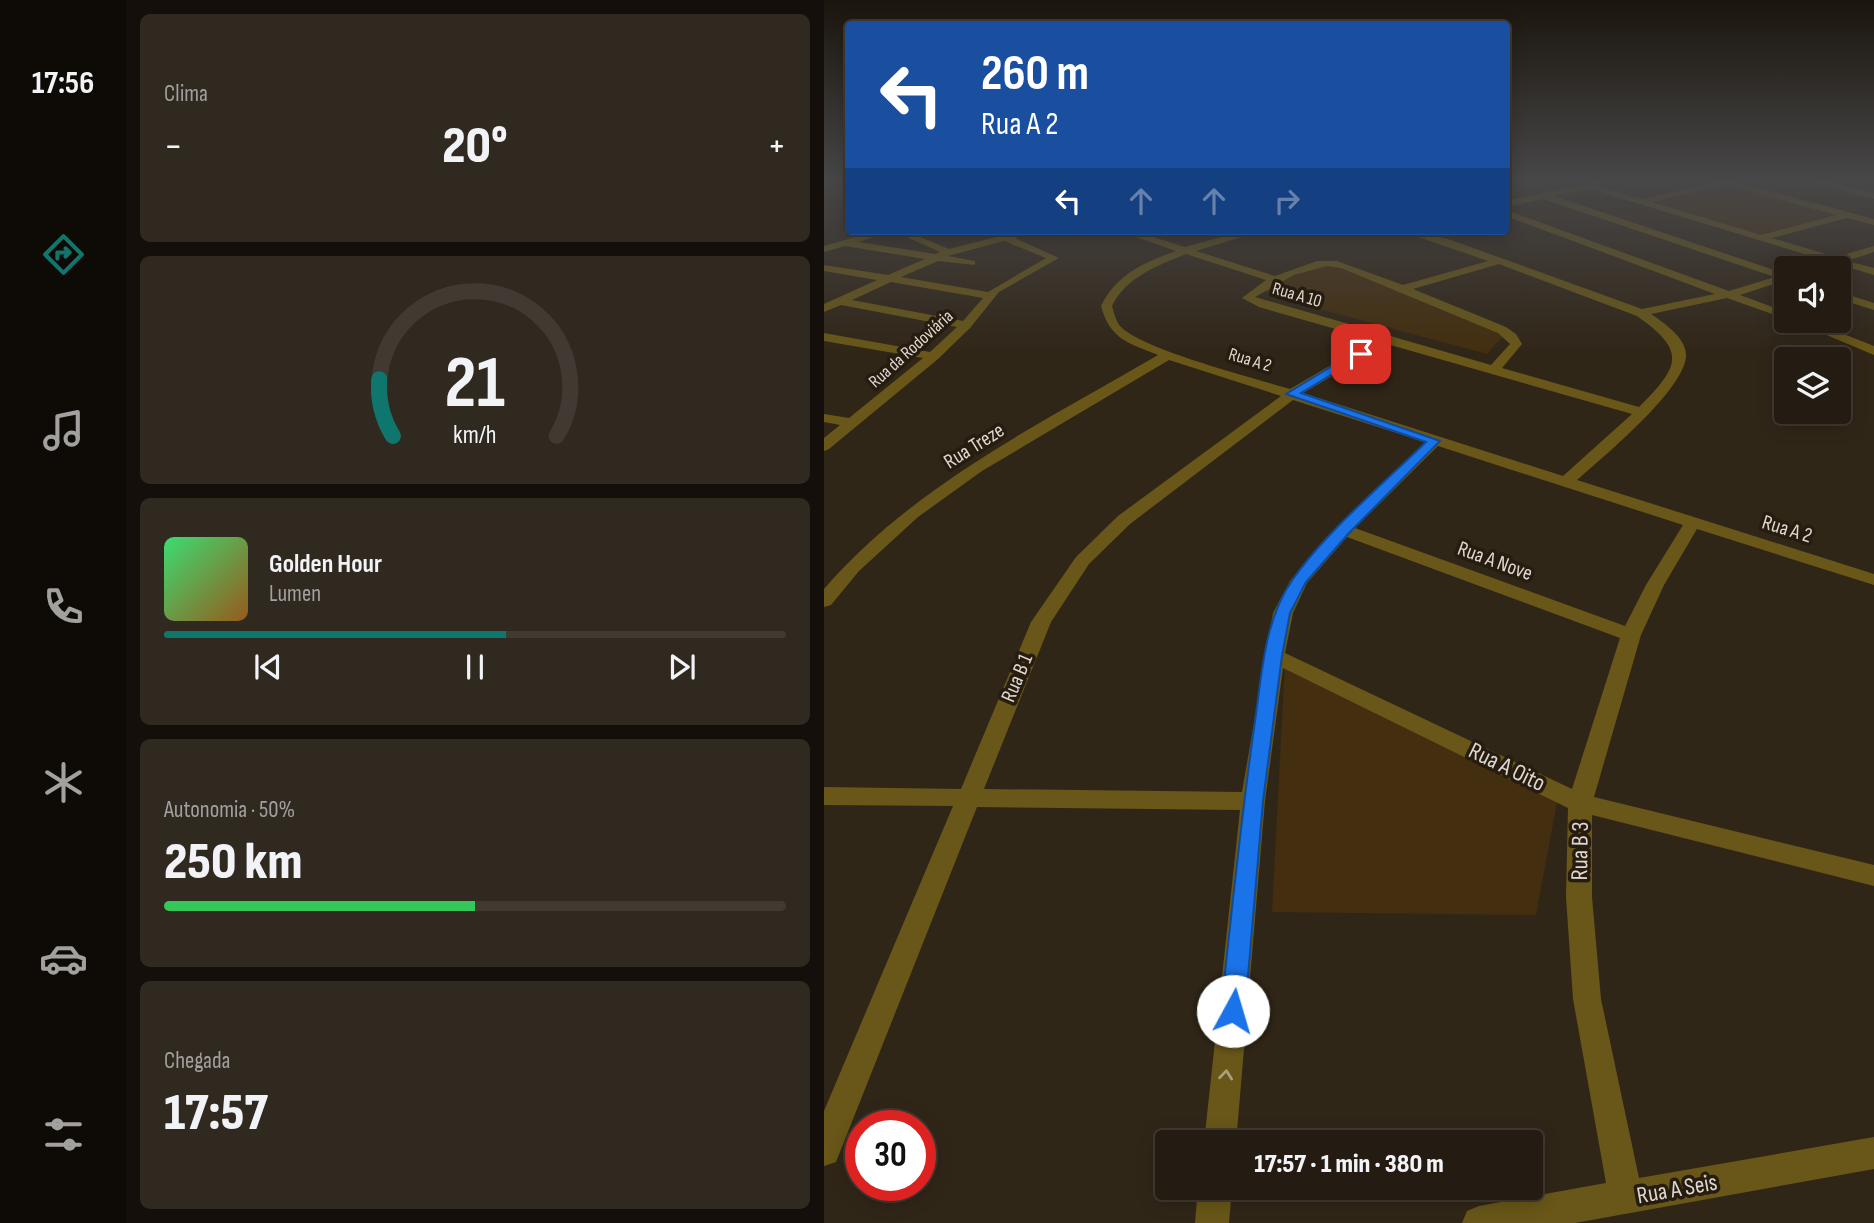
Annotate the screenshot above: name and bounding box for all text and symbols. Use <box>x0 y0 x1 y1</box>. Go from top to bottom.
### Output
text: 260 m <box>981 45 1089 104</box>
icon: left <box>866 49 957 140</box>
text: 17:56 <box>32 64 94 103</box>
text: Clima <box>164 80 208 108</box>
text: Rua A 2 <box>981 105 1059 144</box>
text: 20° <box>442 115 508 178</box>
text: − <box>164 124 183 169</box>
text: + <box>767 124 786 169</box>
icon: left <box>1049 182 1087 220</box>
icon: ahead <box>1122 182 1160 220</box>
icon: ahead <box>1195 182 1233 220</box>
icon: right <box>1268 182 1306 220</box>
icon: directions <box>39 230 88 279</box>
map controls <box>1774 256 1851 424</box>
button: sound <box>1774 256 1851 333</box>
street label: Rua A 10 <box>1270 278 1324 312</box>
street label: Rua da Rodoviária <box>865 306 957 392</box>
pin <box>1331 324 1391 384</box>
icon: arrive <box>1342 335 1380 373</box>
text: 21 <box>445 340 505 428</box>
street label: Rua A 2 <box>1226 344 1274 376</box>
button: layers <box>1774 347 1851 424</box>
icon: music <box>39 406 88 455</box>
street label: Rua Treze <box>939 418 1009 474</box>
text: km/h <box>453 419 497 450</box>
street label: Rua A 2 <box>1759 510 1815 548</box>
street label: Rua A Nove <box>1454 536 1536 586</box>
text: Golden Hour <box>269 549 382 580</box>
text: Lumen <box>269 580 321 608</box>
icon: phone <box>39 582 88 631</box>
icon: previous <box>249 648 287 686</box>
icon: pause <box>456 648 494 686</box>
icon: next <box>663 648 701 686</box>
street label: Rua B 1 <box>996 650 1039 706</box>
street label: Rua A Oito <box>1464 736 1550 798</box>
icon: climate <box>39 758 88 807</box>
text: Autonomia · 50% <box>164 796 295 824</box>
street label: Rua B 3 <box>1565 821 1595 881</box>
text: 250 km <box>164 831 302 894</box>
icon: car <box>39 934 88 983</box>
position arrow <box>1196 974 1270 1048</box>
text: Chegada <box>164 1047 230 1075</box>
one-way arrow <box>1219 1069 1234 1081</box>
text: 17:57 <box>164 1082 268 1145</box>
icon: filters <box>39 1110 88 1159</box>
speed limit sign: 30 <box>845 1110 936 1201</box>
text: 17:57 · 1 min · 380 m <box>1254 1149 1444 1180</box>
street label: Rua A Seis <box>1634 1168 1720 1210</box>

